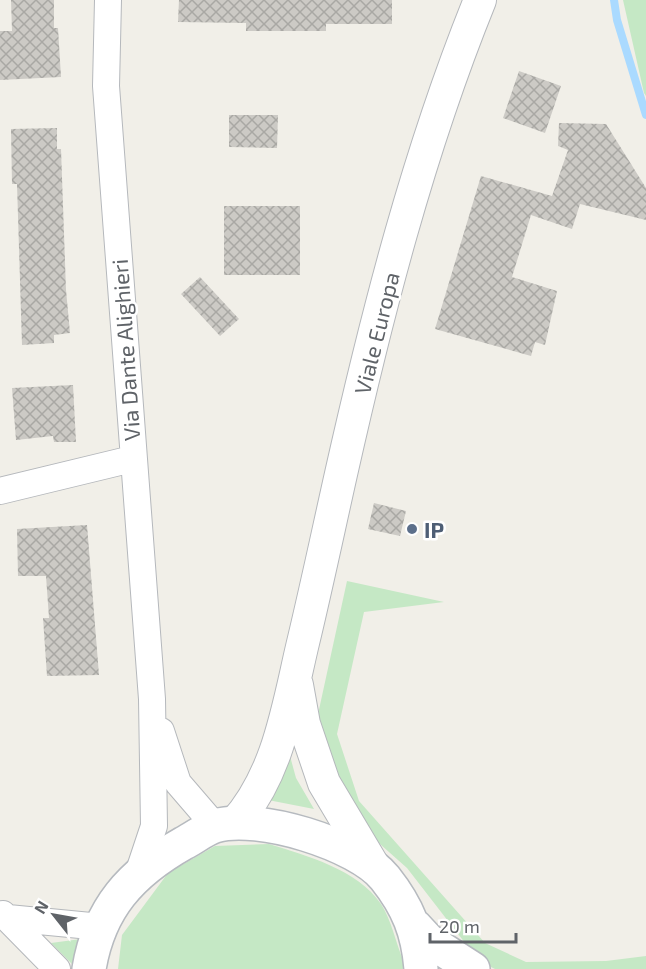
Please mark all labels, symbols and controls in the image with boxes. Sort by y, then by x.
street label: Via Dante Alighieri [106,258,144,442]
street label: Viale Europa [348,269,404,397]
place label: IP [424,516,444,542]
marker: IP [405,522,419,536]
north arrow [24,885,84,945]
text: N [30,897,52,917]
scale bar [430,906,516,944]
text: 20 m [439,915,480,937]

